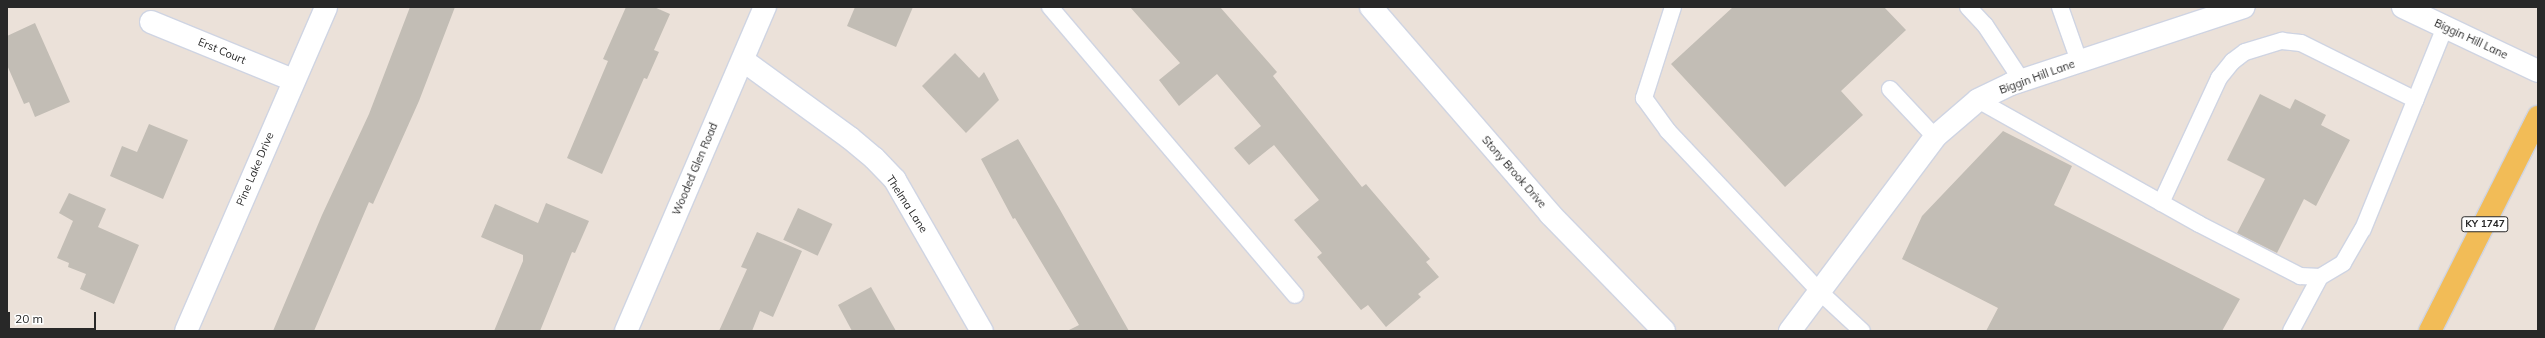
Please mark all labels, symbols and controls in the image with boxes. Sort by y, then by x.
street label: Biggin Hill Lane [2432,16,2510,62]
street label: Erst Court [196,35,248,67]
street label: Biggin Hill Lane [1997,57,2077,97]
street label: Wooded Glen Road [670,121,720,217]
street label: Pine Lake Drive [234,130,276,208]
street label: Stony Brook Drive [1479,133,1549,211]
street label: Thelma Lane [884,173,930,235]
road number: KY 1747 [2461,216,2509,232]
scale bar [10,304,98,330]
text: 20 m [15,311,43,326]

